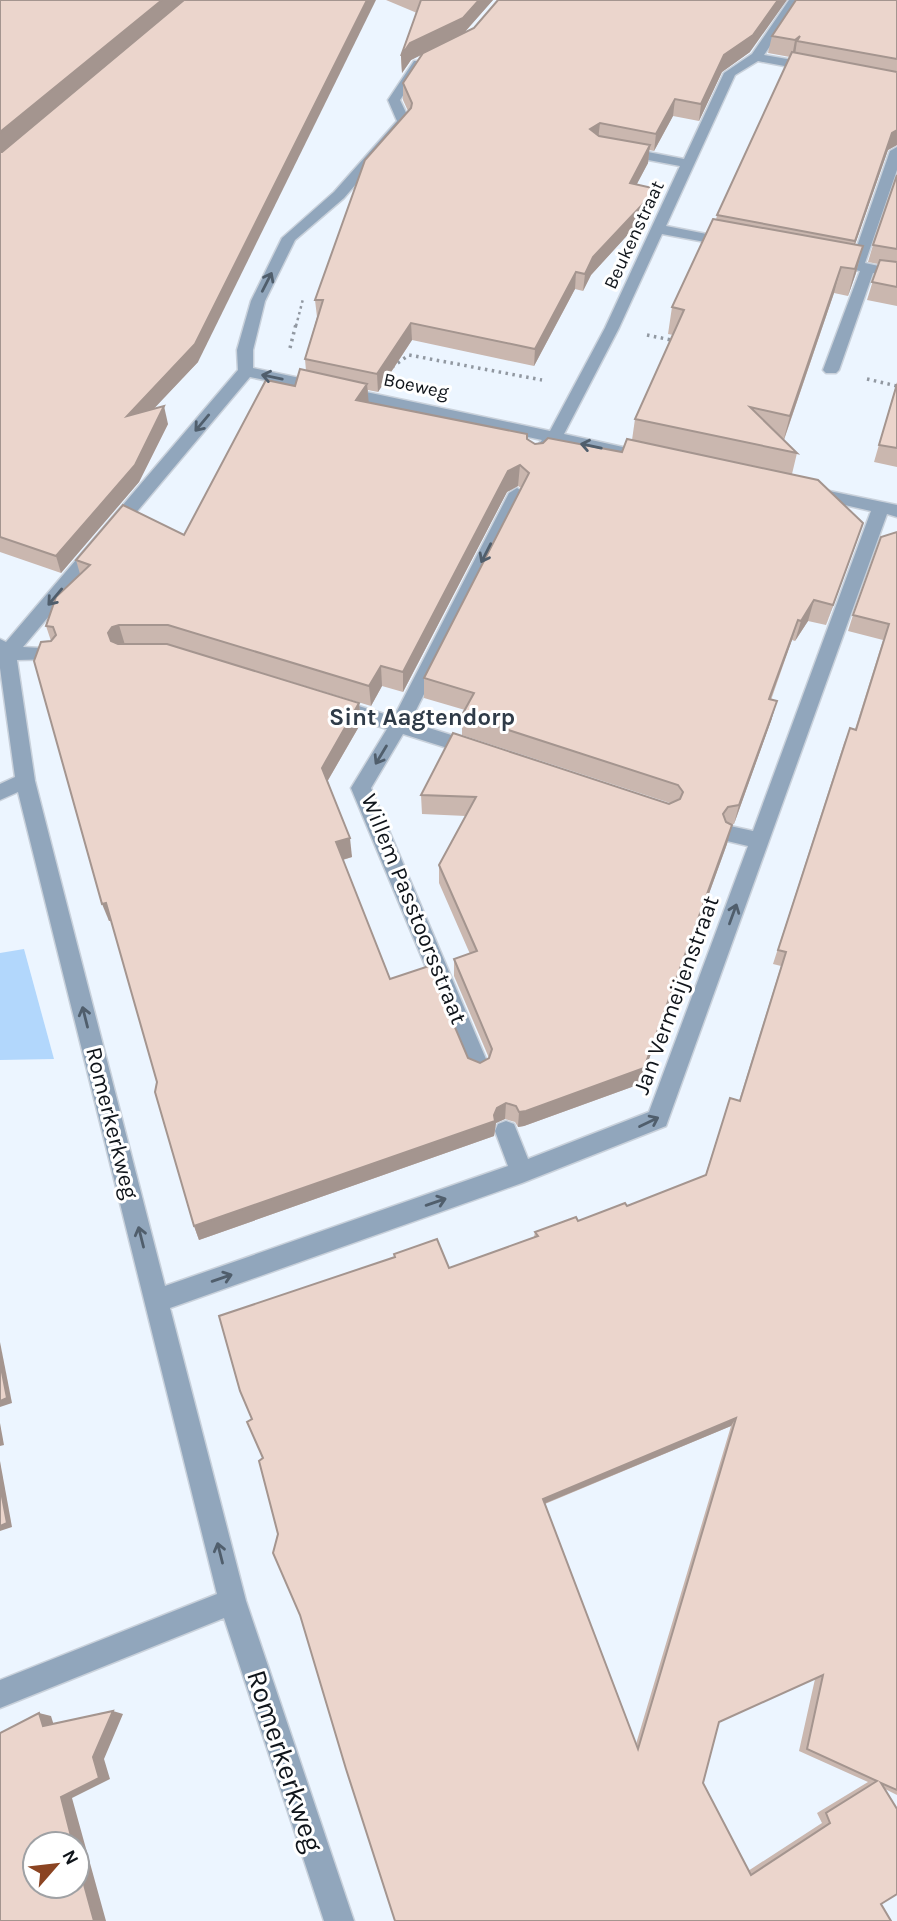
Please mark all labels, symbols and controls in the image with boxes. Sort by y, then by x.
street label: Beukenstraat [599,177,669,293]
one-way arrow [261,272,275,293]
street label: Boeweg [381,368,451,404]
one-way arrow [261,369,284,383]
one-way arrow [194,414,210,432]
one-way arrow [580,438,603,452]
one-way arrow [479,542,493,563]
one-way arrow [47,588,63,606]
district label: Sint Aagtendorp [329,703,515,731]
one-way arrow [374,745,388,765]
street label: Willem Passtoorsstraat [355,790,473,1028]
street label: Jan Vermeijenstraat [627,892,725,1098]
one-way arrow [728,904,740,926]
one-way arrow [78,1006,91,1029]
street label: Romerkerkweg [80,1044,144,1202]
one-way arrow [638,1115,659,1128]
one-way arrow [425,1195,447,1207]
one-way arrow [134,1226,147,1249]
one-way arrow [210,1271,232,1283]
one-way arrow [213,1542,226,1565]
street label: Romerkerkweg [240,1666,330,1856]
north arrow [21,1830,91,1900]
text: N [57,1846,83,1869]

